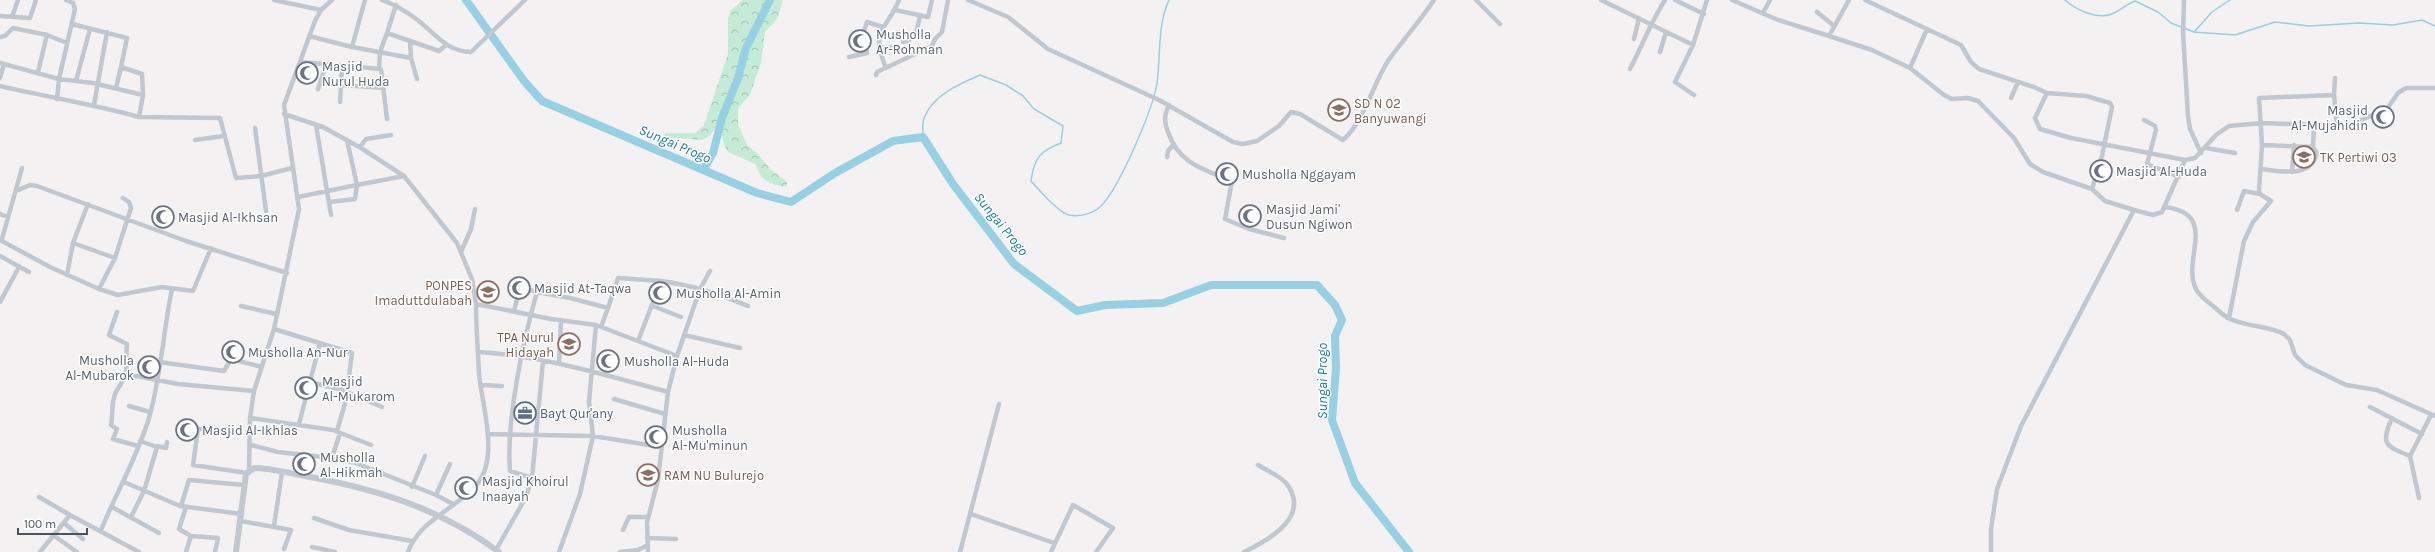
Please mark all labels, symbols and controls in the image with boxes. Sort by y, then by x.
place label: Musholla Ar-Rohman [876,27,943,57]
mosque icon: Musholla Ar-Rohman [847,28,873,54]
place label: Masjid Nurul Huda [322,59,389,89]
mosque icon: Masjid Nurul Huda [294,60,320,86]
place label: SD N 02 Banyuwangi [1354,96,1427,126]
school or university icon: SD N 02 Banyuwangi [1326,97,1352,123]
place label: Masjid Al-Mujahidin [2291,103,2368,133]
mosque icon: Masjid Al-Mujahidin [2370,104,2396,130]
water label: Sungai Progo [636,121,714,167]
school or university icon: TK Pertiwi 03 [2291,144,2317,170]
place label: TK Pertiwi 03 [2320,150,2397,165]
mosque icon: Masjid Al-Huda [2088,158,2114,184]
mosque icon: Musholla Nggayam [1214,161,1240,187]
place label: Masjid Al-Huda [2116,164,2207,179]
place label: Musholla Nggayam [1242,167,1356,182]
water label: Sungai Progo [970,189,1032,259]
place label: Masjid Jami' Dusun Ngiwon [1266,202,1353,232]
mosque icon: Masjid Jami' Dusun Ngiwon [1237,203,1263,229]
mosque icon: Masjid Al-Ikhsan [150,204,176,230]
place label: Masjid Al-Ikhsan [178,210,278,225]
mosque icon: Masjid At-Taqwa [506,275,532,301]
place label: PONPES Imaduttdulabah [375,278,472,308]
school or university icon: PONPES Imaduttdulabah [475,279,501,305]
mosque icon: Musholla Al-Amin [647,280,673,306]
place label: Masjid At-Taqwa [534,281,631,297]
place label: Musholla Al-Amin [676,286,781,301]
place label: TPA Nurul Hidayah [497,330,554,360]
school or university icon: TPA Nurul Hidayah [556,331,582,357]
mosque icon: Musholla An-Nur [220,339,246,365]
water label: Sungai Progo [1314,343,1331,419]
place label: Musholla An-Nur [248,345,348,360]
mosque icon: Musholla Al-Huda [595,348,621,374]
place label: Musholla Al-Mubarok [65,353,134,383]
mosque icon: Musholla Al-Mubarok [136,354,162,380]
place label: Musholla Al-Huda [624,354,729,369]
place label: Masjid Al-Mukarom [322,374,395,404]
mosque icon: Masjid Al-Mukarom [293,375,319,401]
office icon: Bayt Qur'any [512,400,538,426]
place label: Bayt Qur'any [540,406,613,421]
mosque icon: Masjid Al-Ikhlas [174,417,200,443]
place label: Masjid Al-Ikhlas [202,423,298,438]
place label: Musholla Al-Mu'minun [672,423,748,453]
mosque icon: Musholla Al-Mu'minun [643,424,669,450]
place label: Musholla Al-Hikmah [320,450,383,480]
mosque icon: Musholla Al-Hikmah [291,451,317,477]
school or university icon: RAM NU Bulurejo [635,462,661,488]
place label: RAM NU Bulurejo [664,468,764,483]
place label: Masjid Khoirul Inaayah [482,474,569,504]
mosque icon: Masjid Khoirul Inaayah [453,475,479,501]
scale bar [18,510,87,536]
text: 100 m [24,517,56,531]

